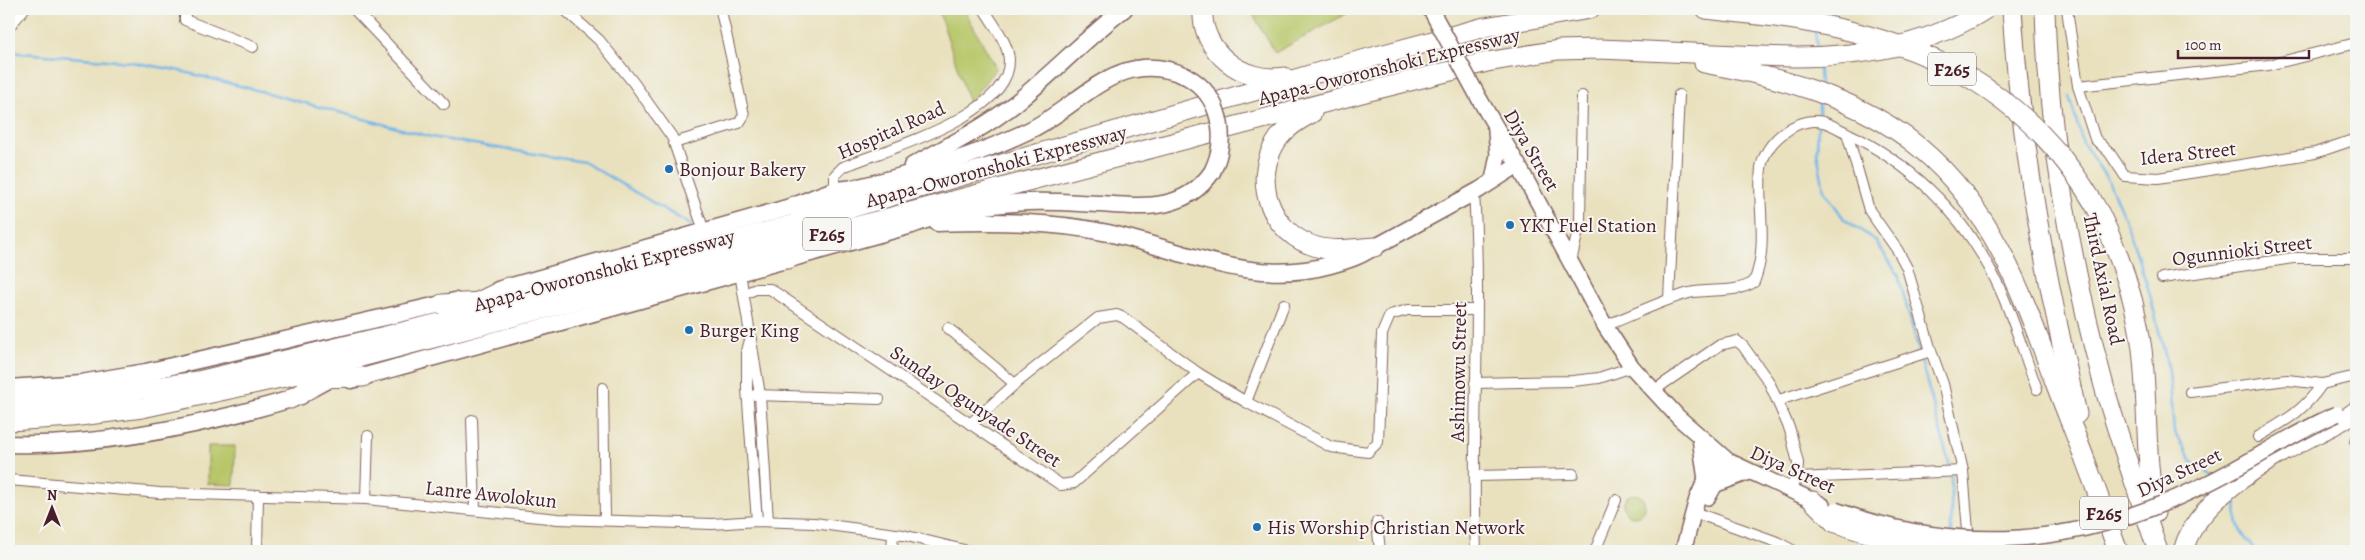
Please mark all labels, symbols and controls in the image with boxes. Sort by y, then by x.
street label: Apapa-Oworonshoki Expressway [1254,21,1524,112]
scale bar [2178,28,2309,60]
text: 100 m [2185,35,2222,55]
road number: F265 [1928,52,1976,86]
street label: Hospital Road [833,95,950,166]
street label: Diya Street [1497,104,1566,197]
street label: Apapa-Oworonshoki Expressway [862,118,1131,215]
street label: Idera Street [2139,135,2238,172]
place label: Bonjour Bakery [679,156,807,183]
marker: Bonjour Bakery [663,163,675,175]
street label: Third Axial Road [2076,211,2131,348]
place label: YKT Fuel Station [1519,212,1657,239]
road number: F265 [803,218,851,250]
marker: YKT Fuel Station [1504,219,1516,231]
street label: Apapa-Oworonshoki Expressway [470,222,739,319]
street label: Ogunnioki Street [2170,228,2314,272]
street label: Ashimowu Street [1444,301,1473,443]
place label: Burger King [699,317,799,344]
marker: Burger King [683,324,695,336]
street label: Sunday Ogunyade Street [885,339,1067,474]
street label: Diya Street [1746,439,1840,500]
street label: Diya Street [2132,441,2226,504]
street label: Lanre Awolokun [424,474,558,515]
north arrow [28,482,78,532]
text: N [47,486,57,505]
road number: F265 [2080,496,2128,530]
place label: His Worship Christian Network [1267,514,1525,541]
marker: His Worship Christian Network [1251,521,1263,533]

